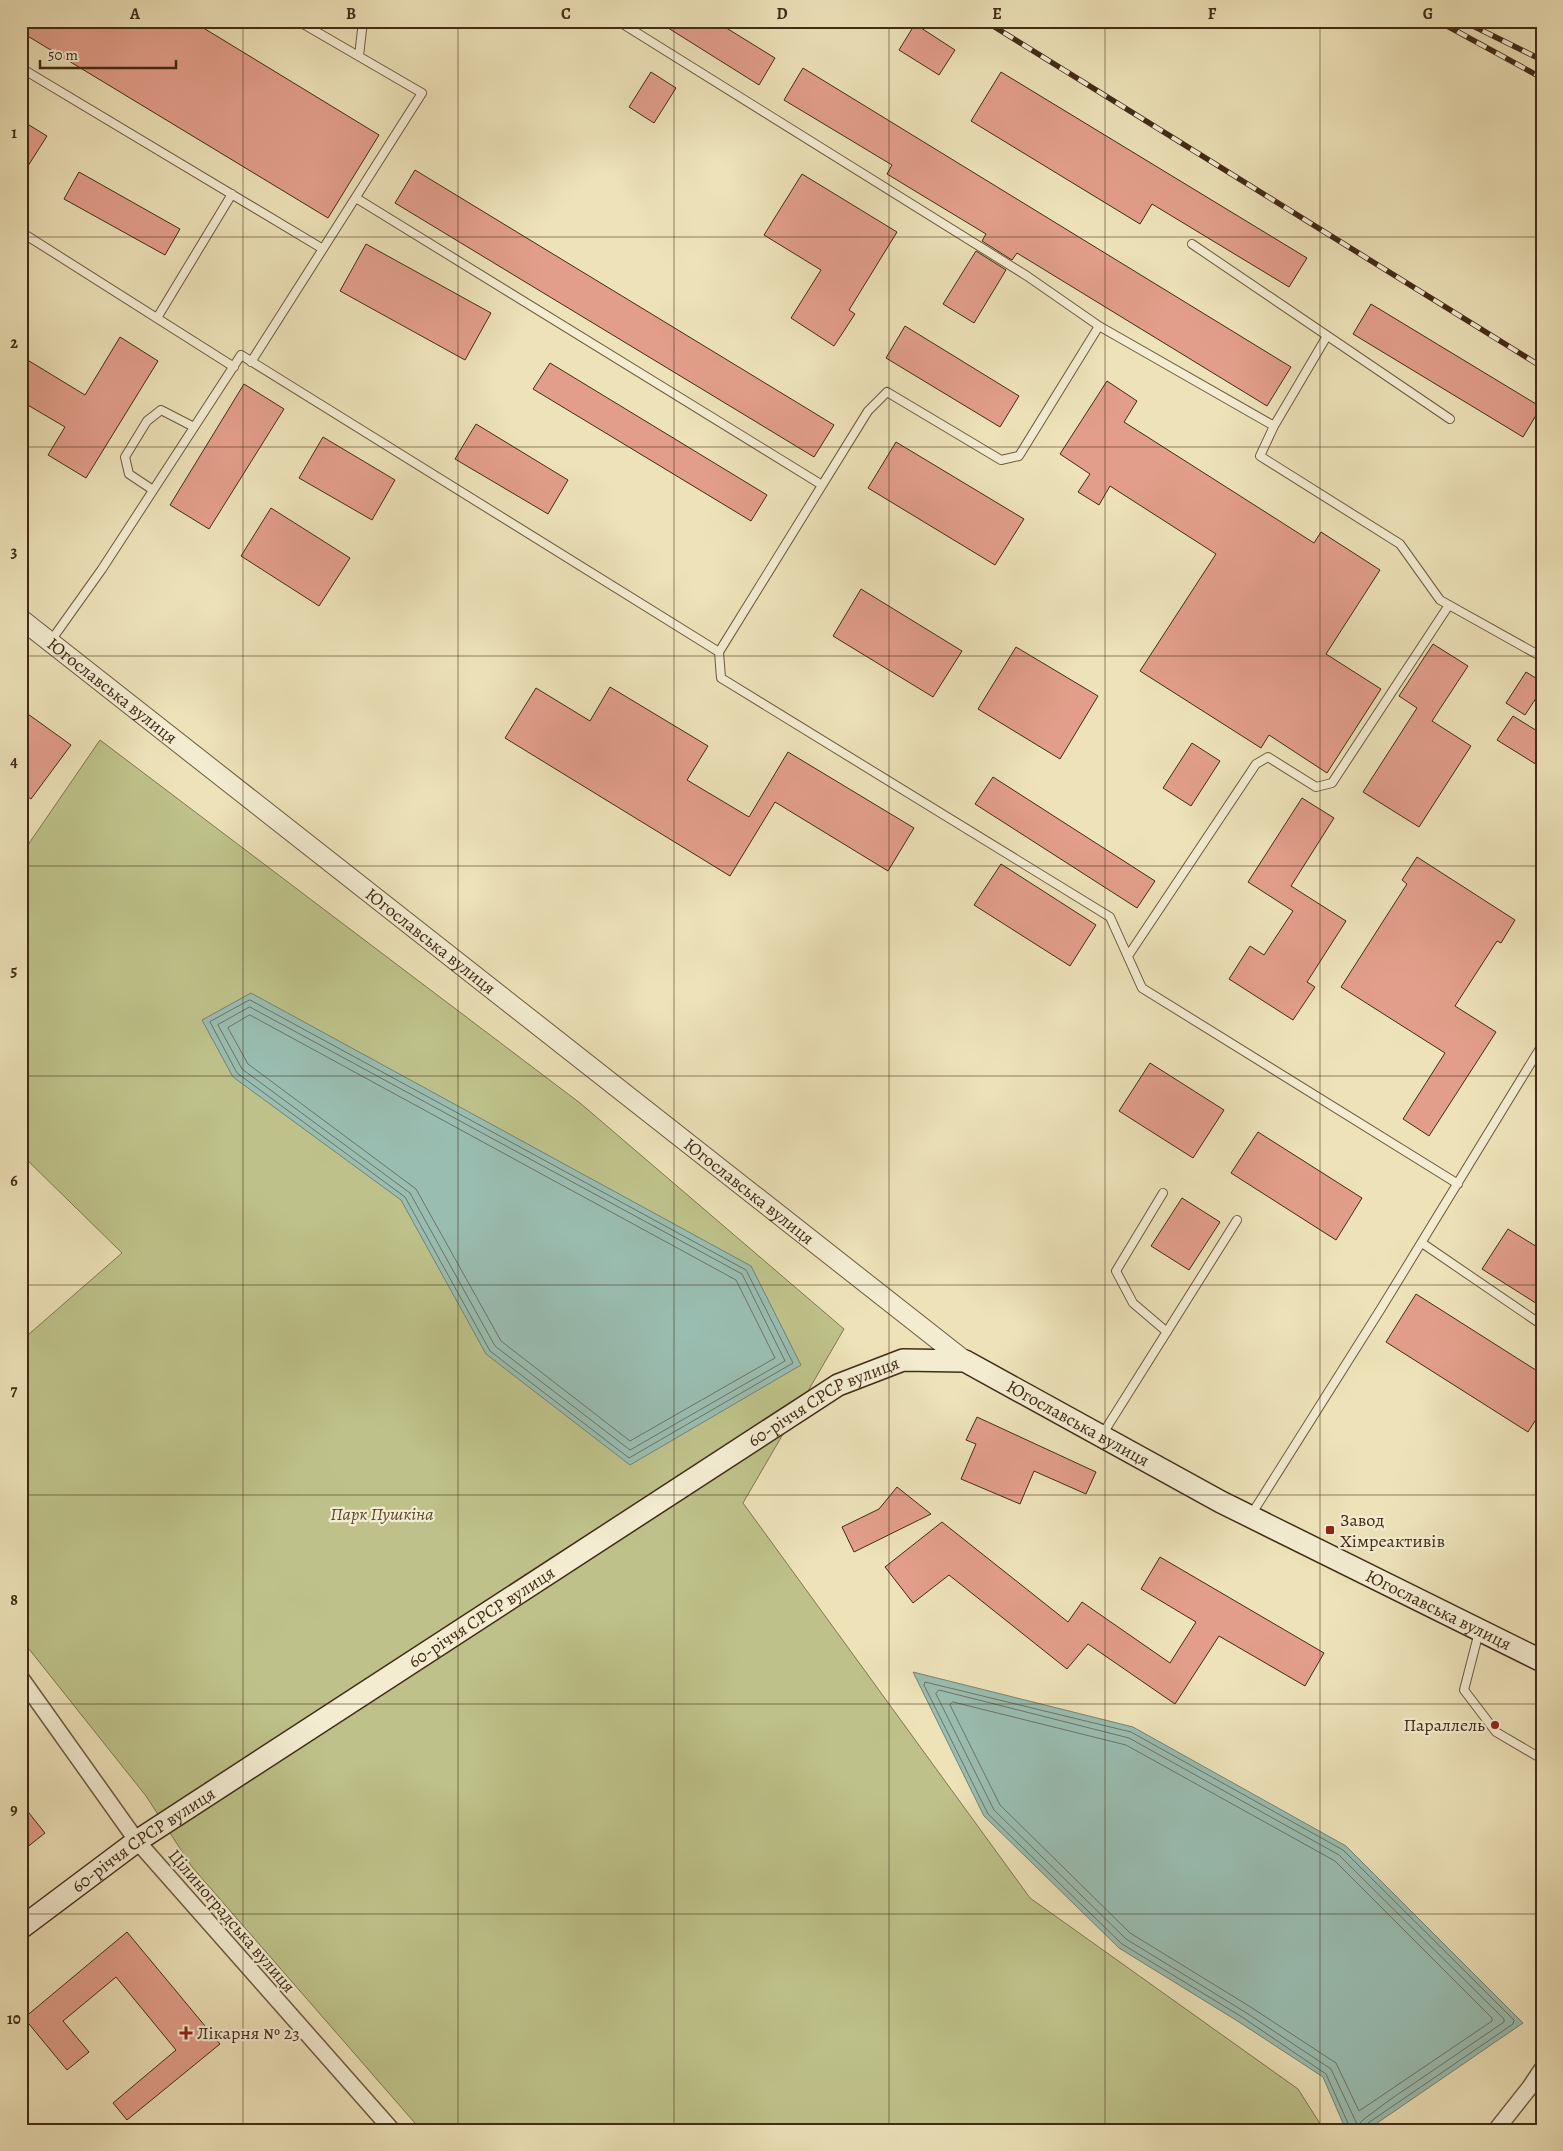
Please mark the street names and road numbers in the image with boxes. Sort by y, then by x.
street label: Югославська вулиця [42,632,182,749]
street label: Югославська вулиця [360,882,501,1000]
street label: Югославська вулиця [679,1132,819,1250]
street label: 60-річчя СРСР вулиця [743,1351,903,1452]
street label: Югославська вулиця [1002,1374,1154,1472]
street label: 60-річчя СРСР вулиця [404,1561,559,1673]
street label: Югославська вулиця [1362,1564,1515,1656]
street label: 60-річчя СРСР вулиця [67,1781,220,1898]
street label: Цілиноградська вулиця [163,1844,301,1998]

